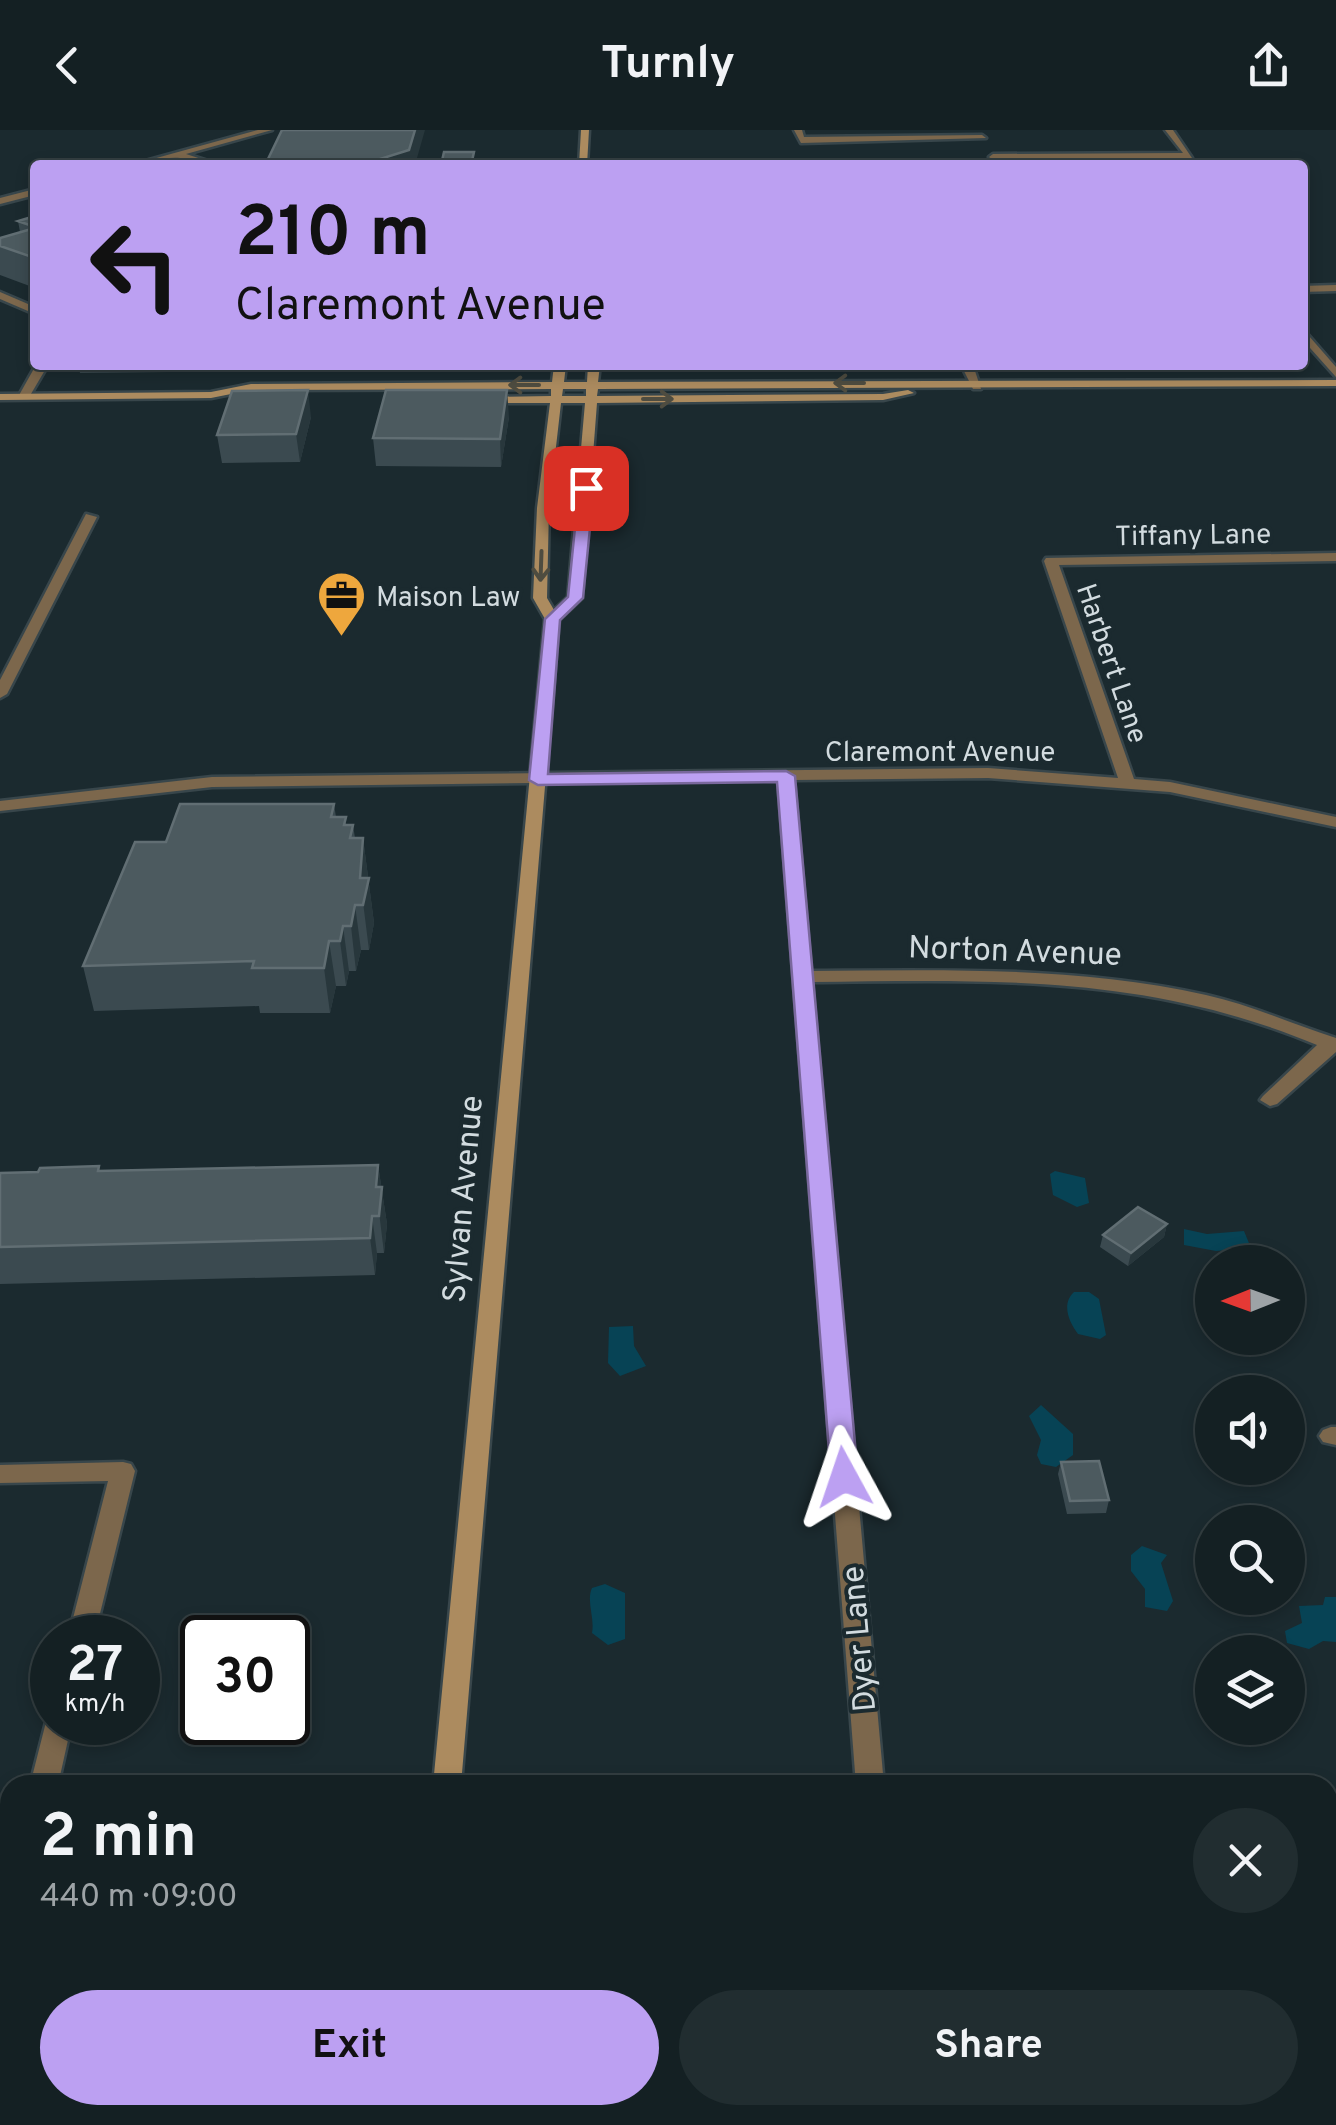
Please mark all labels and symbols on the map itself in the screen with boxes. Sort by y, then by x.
one-way arrow [833,374,866,392]
one-way arrow [508,376,540,394]
one-way arrow [642,390,674,408]
pin [544,446,629,531]
street label: Tiffany Lane [1115,518,1272,556]
one-way arrow [532,550,551,582]
office icon: Maison Law [315,570,367,638]
street label: Harbert Lane [1066,579,1154,749]
place label: Maison Law [376,581,520,617]
street label: Claremont Avenue [825,736,1055,772]
street label: Norton Avenue [907,929,1123,977]
street label: Sylvan Avenue [436,1094,494,1305]
north arrow [1195,1245,1305,1355]
position arrow [792,1425,896,1529]
street label: Dyer Lane [835,1564,887,1714]
speed limit sign: 30 [180,1615,310,1745]

